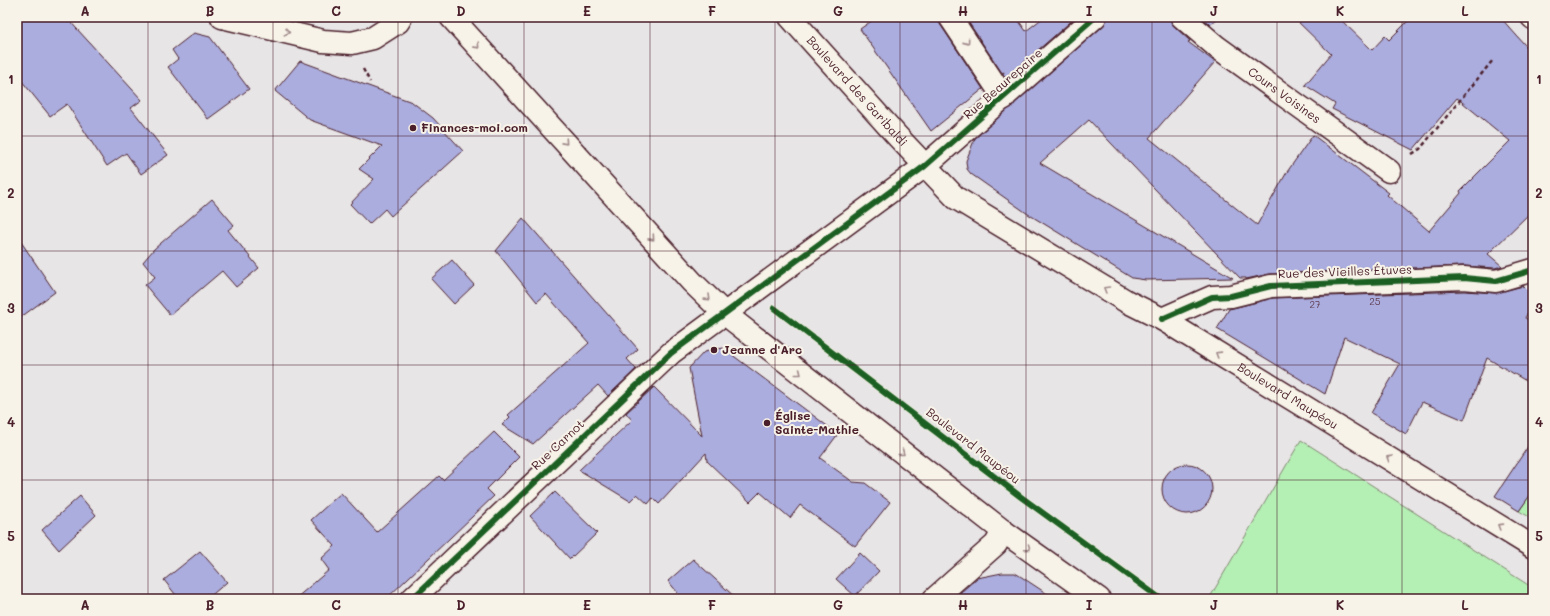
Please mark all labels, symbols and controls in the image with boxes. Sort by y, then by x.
text: A [80,2,90,19]
text: B [206,2,215,19]
text: C [331,2,341,19]
text: D [456,2,466,19]
text: E [583,2,591,19]
text: F [708,2,716,19]
text: G [833,2,843,19]
text: H [958,2,968,19]
text: I [1086,2,1093,19]
text: J [1210,2,1218,19]
text: K [1336,2,1345,19]
text: L [1461,2,1469,19]
one-way arrow [284,28,291,36]
street label: Boulevard des Garibaldi [804,32,912,149]
one-way arrow [962,38,970,45]
one-way arrow [473,41,480,49]
street label: Rue Beaurepaire [959,44,1045,122]
street label: Cours Voisines [1245,63,1325,126]
text: 1 [8,70,14,87]
text: 1 [1536,70,1542,87]
place label: Finances-moi.com [421,119,528,135]
marker: Finances-moi.com [408,123,418,133]
one-way arrow [560,137,567,145]
text: 2 [7,184,15,201]
text: 2 [1535,184,1543,201]
one-way arrow [647,234,654,241]
street label: Rue des Vieilles Étuves [1278,261,1412,281]
one-way arrow [1103,287,1110,294]
one-way arrow [703,293,711,301]
house number: 25 [1369,294,1381,308]
house number: 27 [1309,297,1321,311]
text: 3 [7,299,15,316]
text: 3 [1535,299,1543,316]
place label: Jeanne d'Arc [722,341,802,357]
marker: Jeanne d'Arc [709,345,719,355]
one-way arrow [1215,351,1222,359]
street label: Boulevard Maupéou [1235,358,1341,432]
one-way arrow [795,368,802,375]
street label: Boulevard Maupéou [923,404,1024,487]
place label: Église Sainte-Mathie [775,407,859,437]
text: 4 [7,413,15,430]
text: 4 [1535,413,1543,430]
street label: Rue Carnot [527,416,587,473]
marker: Église Sainte-Mathie [762,418,772,428]
one-way arrow [898,448,905,455]
one-way arrow [1386,456,1393,463]
one-way arrow [1497,524,1504,531]
text: 5 [7,527,15,544]
text: 5 [1535,527,1543,544]
one-way arrow [1023,543,1030,550]
text: A [80,596,90,613]
text: B [206,596,215,613]
text: C [331,596,341,613]
text: D [456,596,466,613]
text: E [583,596,591,613]
text: F [708,596,716,613]
text: G [833,596,843,613]
text: H [958,596,968,613]
text: I [1086,596,1093,613]
text: J [1210,596,1218,613]
text: K [1336,596,1345,613]
text: L [1461,596,1469,613]

